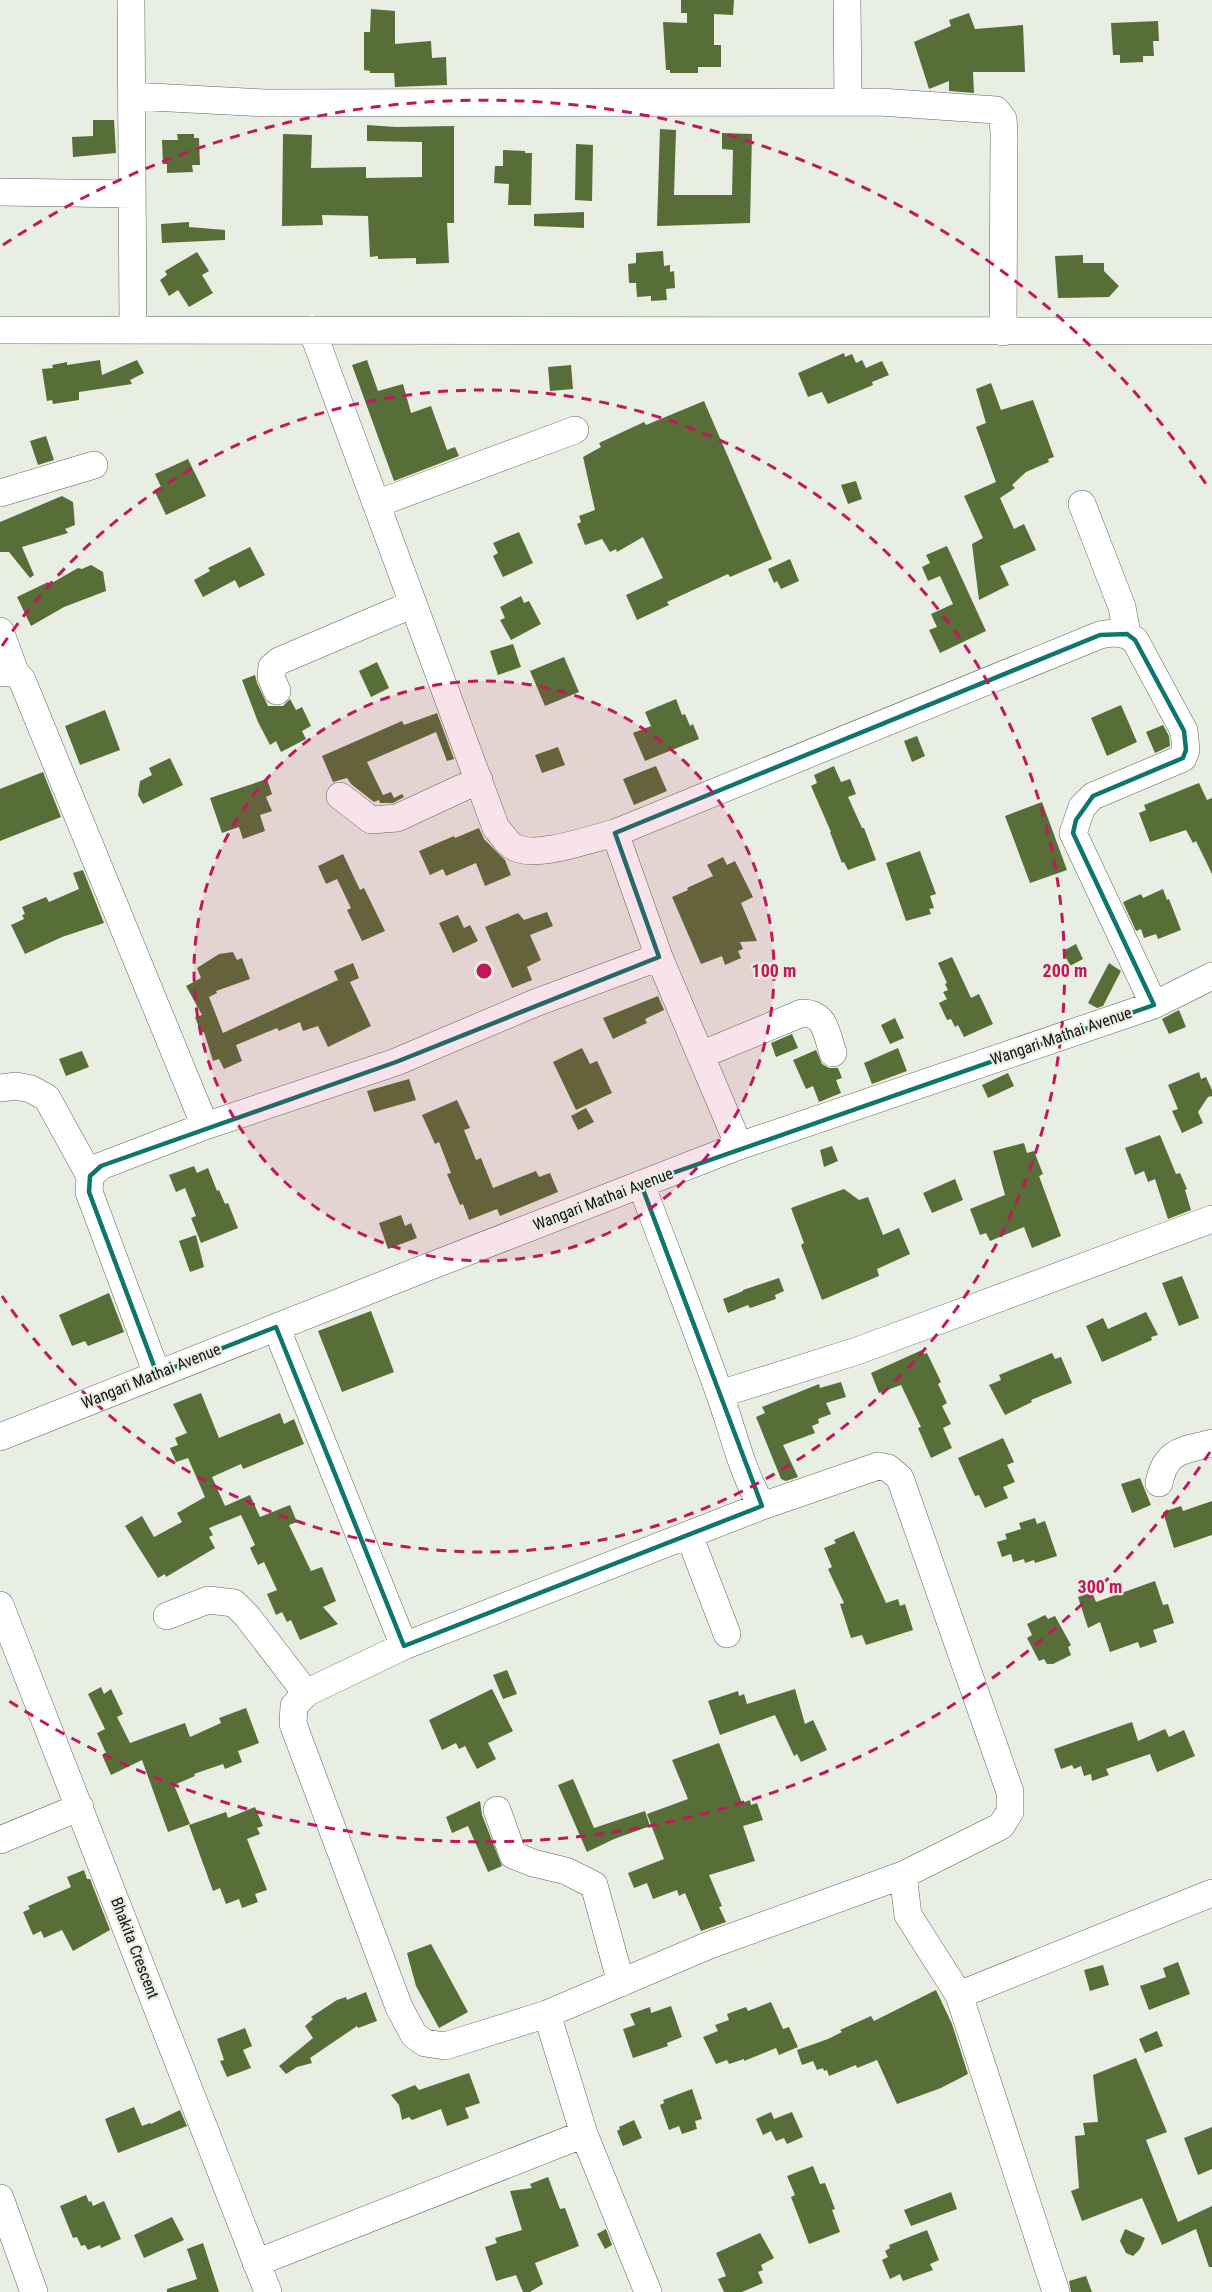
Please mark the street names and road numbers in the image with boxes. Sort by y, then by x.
street label: Wangari Mathai Avenue [988,1003,1134,1069]
street label: Wangari Mathai Avenue [530,1164,676,1234]
street label: Wangari Mathai Avenue [79,1339,223,1413]
street label: Bhakita Crescent [107,1895,163,2002]

